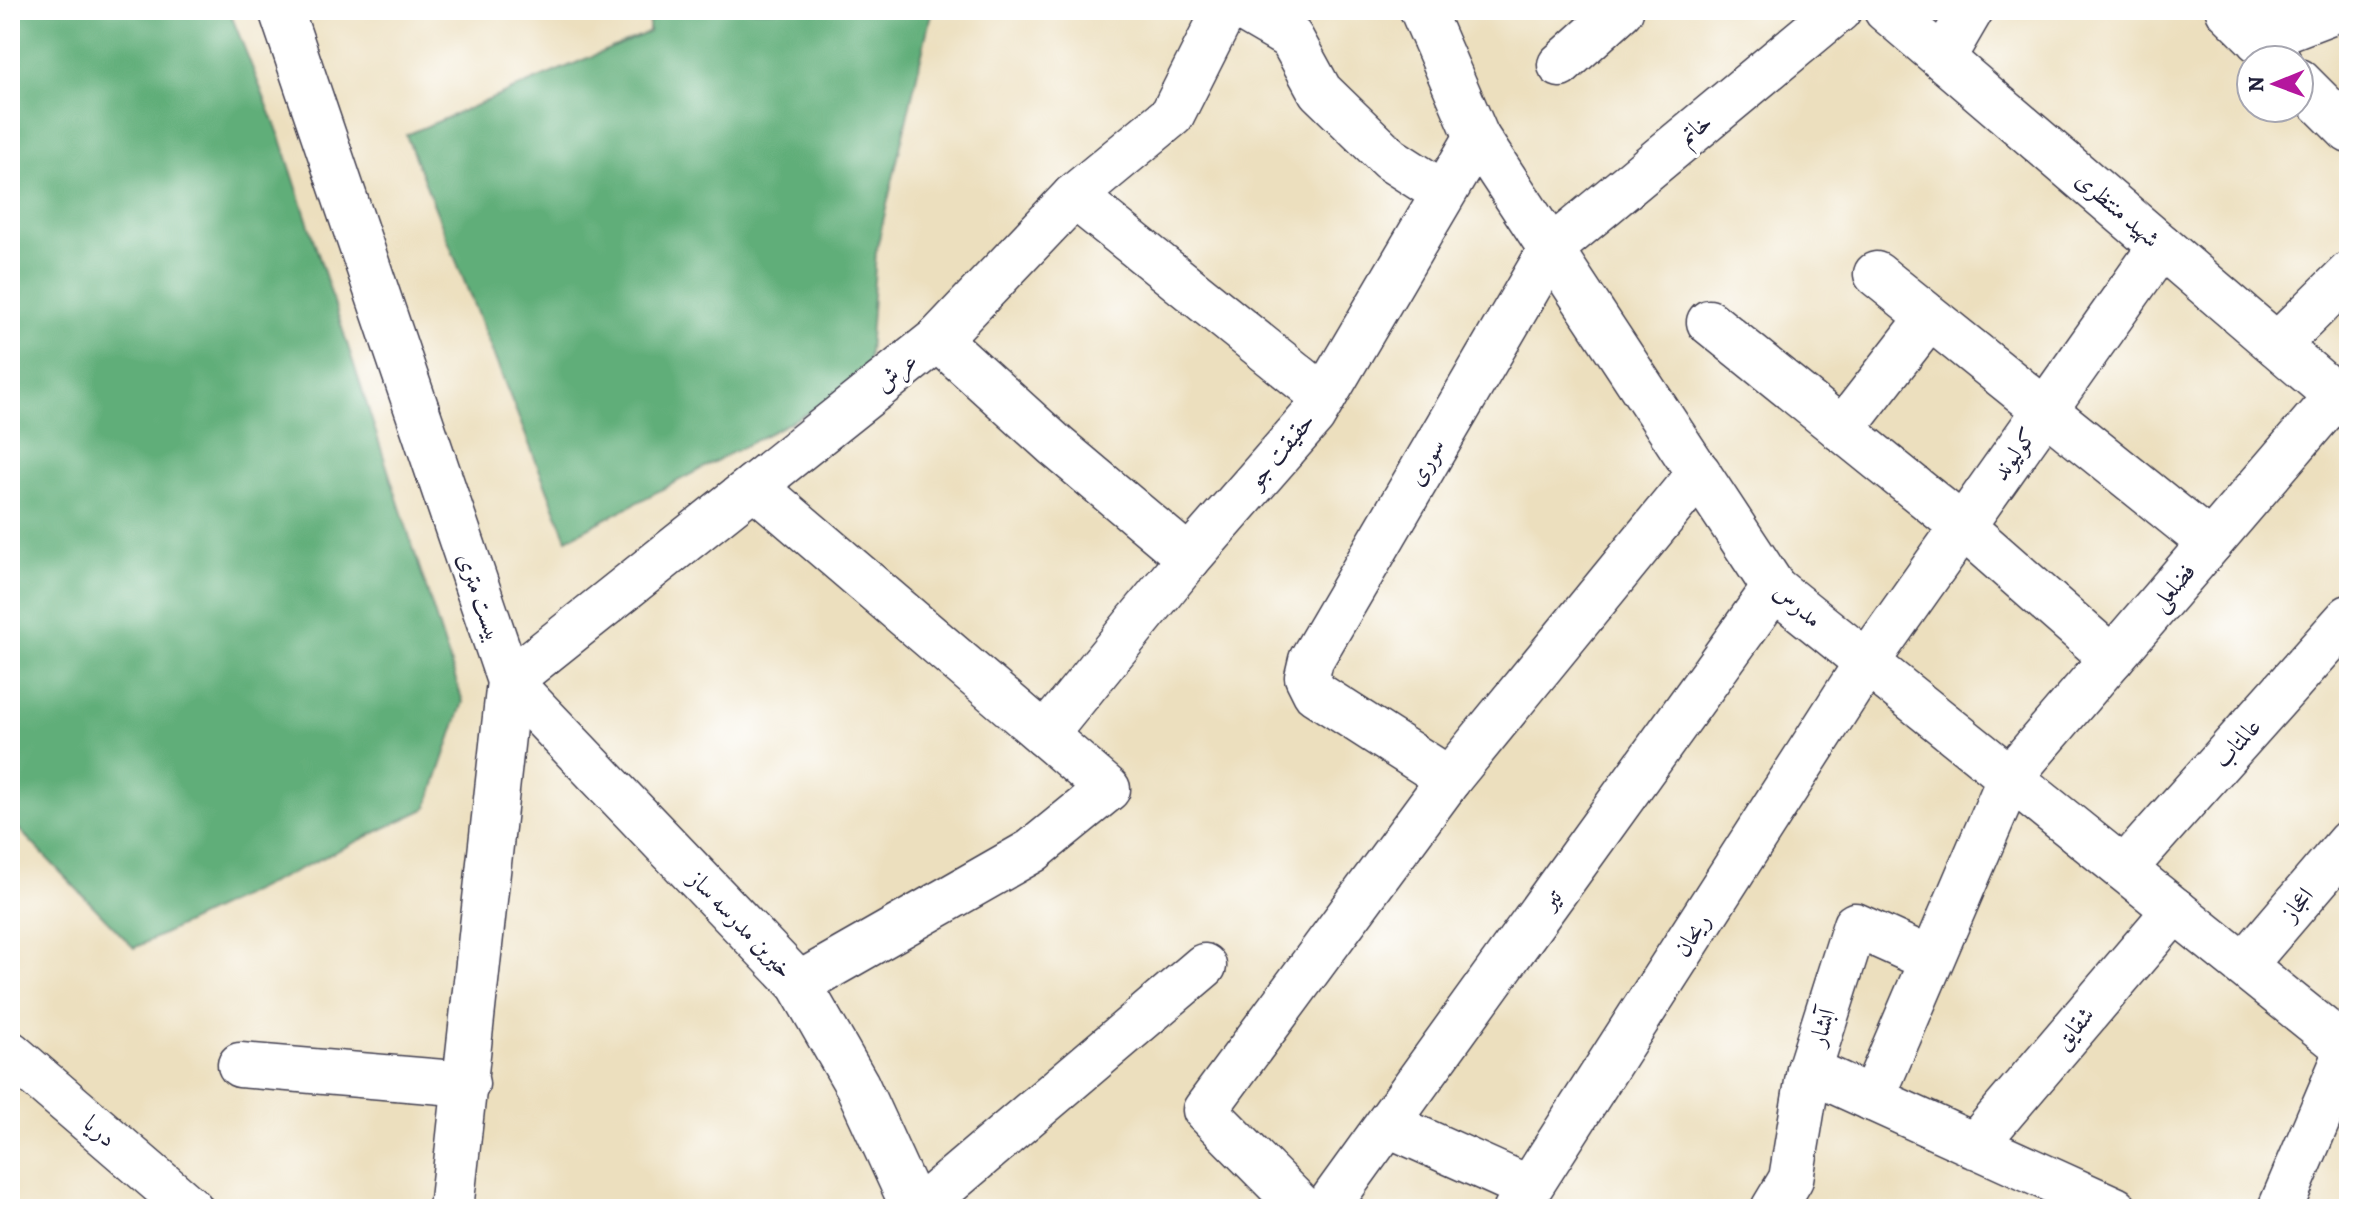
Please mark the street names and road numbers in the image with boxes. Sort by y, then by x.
street label: خاتم [1672,106,1722,156]
street label: شهید منتظری [2069,163,2167,255]
street label: عرش [868,345,925,400]
street label: حقیقت جو [1239,405,1322,496]
street label: کولیوند [1984,421,2044,487]
street label: سوری [1400,432,1452,492]
street label: بیست متری [450,548,510,646]
street label: فضلعلی [2143,556,2203,619]
street label: مدرس [1767,575,1829,635]
street label: عالمتاب [2206,711,2268,775]
street label: خیرین مدرسه ساز [680,862,800,985]
street label: اعجاز [2272,880,2320,929]
street label: تیر [1531,882,1569,918]
street label: ریحان [1666,907,1718,963]
street label: شقایق [2047,1000,2101,1056]
street label: آبشار [1800,1002,1844,1052]
street label: دریا [77,1108,123,1154]

